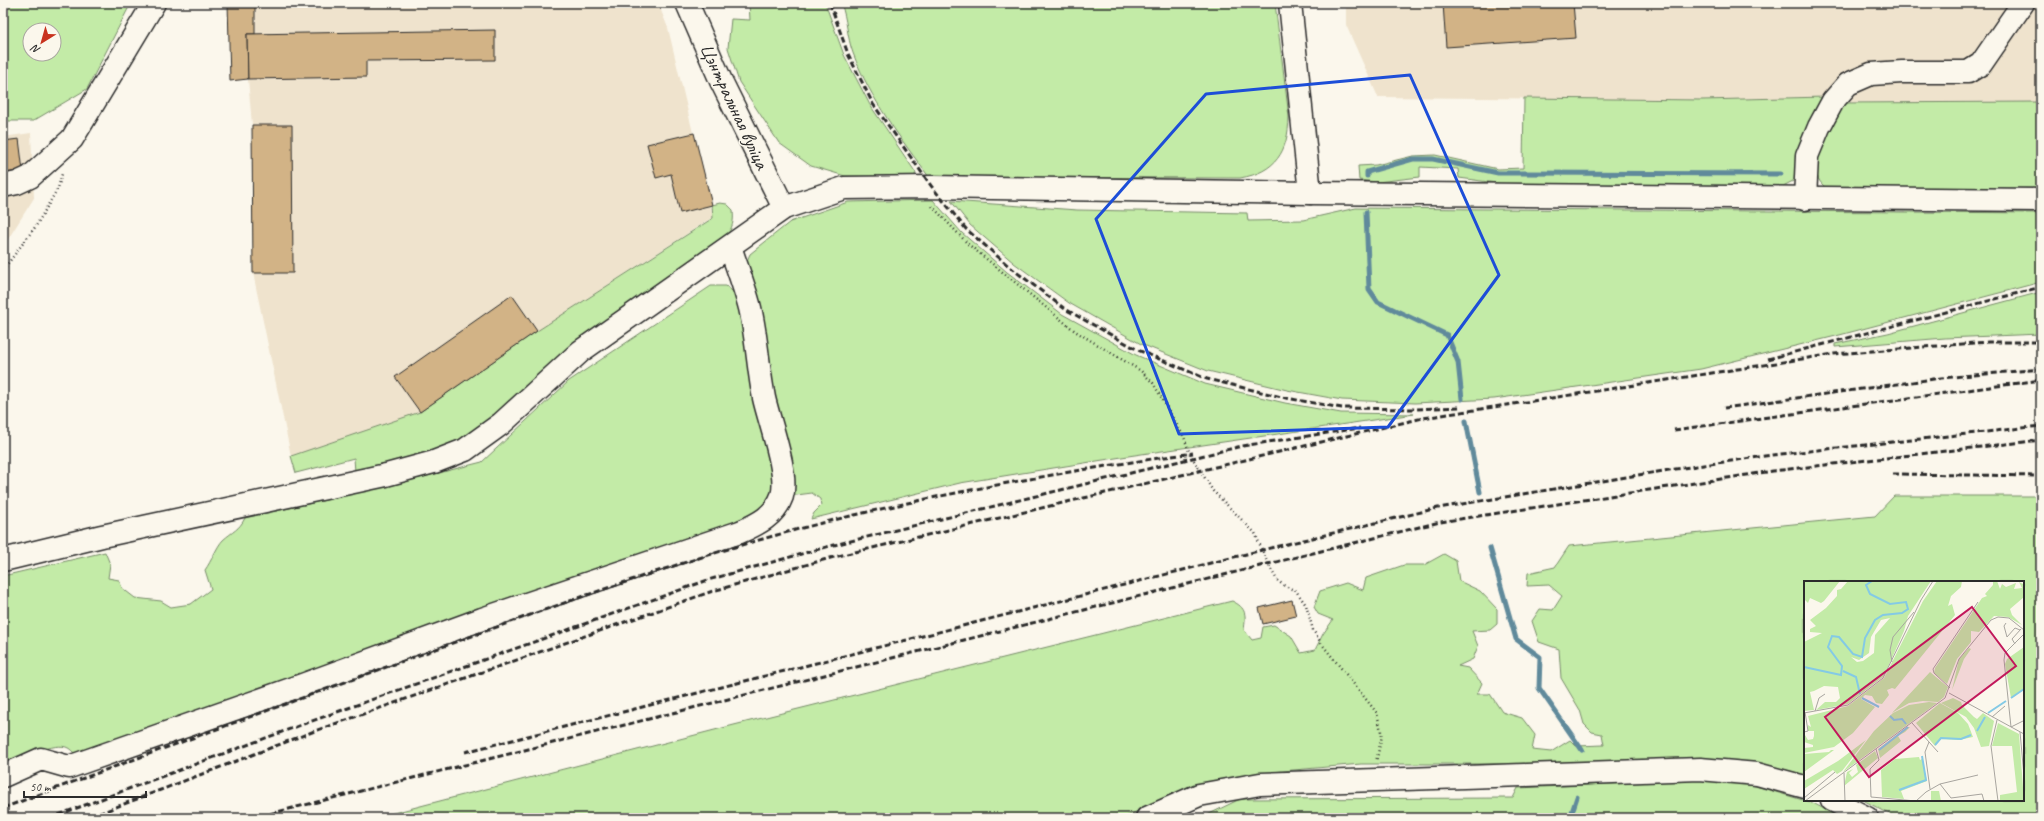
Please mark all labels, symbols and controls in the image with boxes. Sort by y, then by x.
north arrow [22,22,62,62]
street label: Цэнтральная вуліца [694,39,775,174]
text: N [27,41,43,58]
inset map [1804,581,2024,801]
scale bar [24,773,146,799]
text: 50 m [30,779,52,795]

